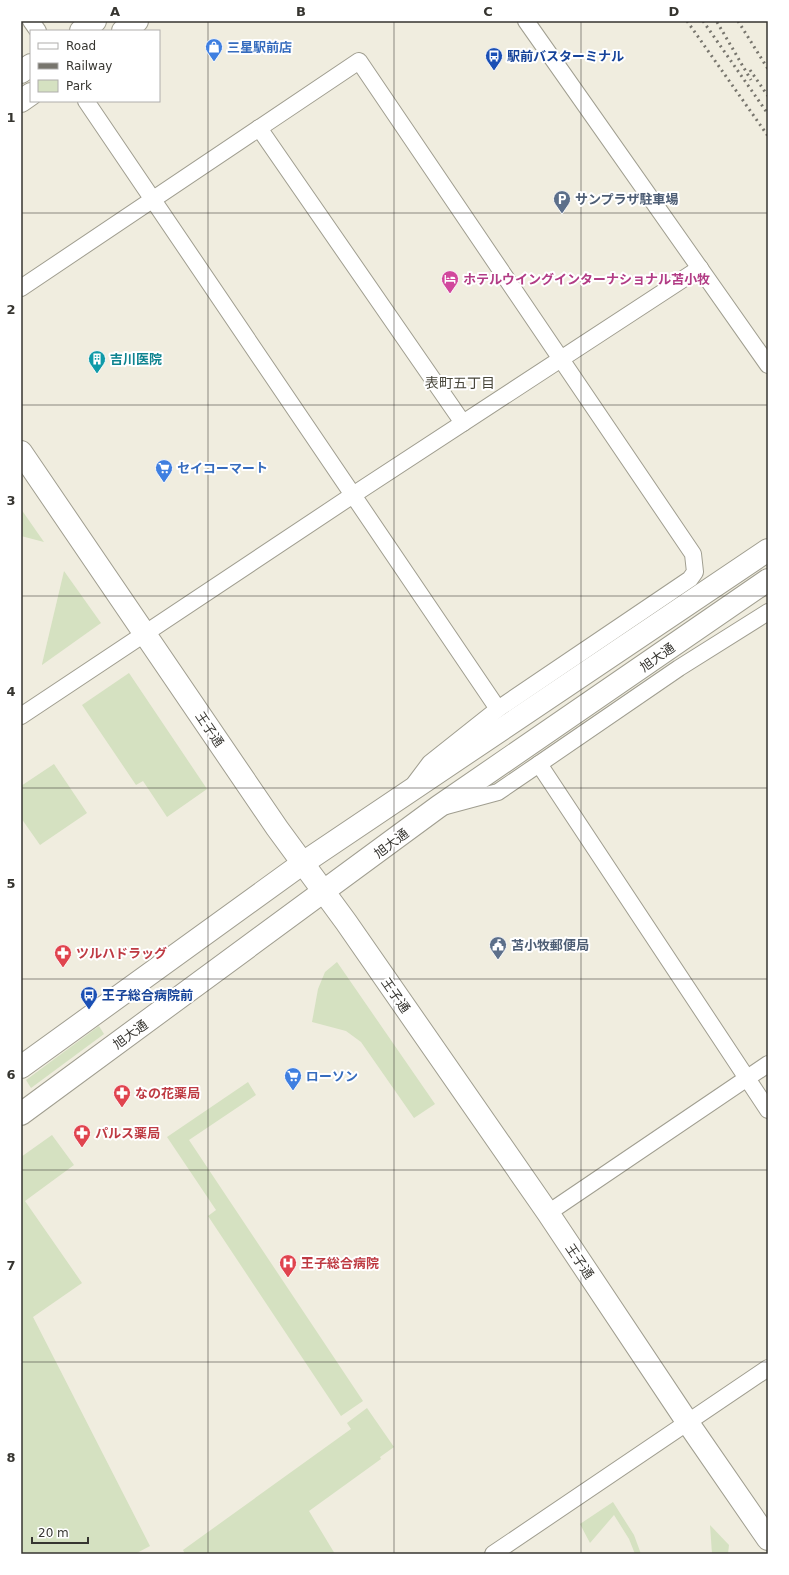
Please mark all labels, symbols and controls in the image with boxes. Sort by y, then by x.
text: A [110,4,120,19]
text: B [296,4,306,19]
text: C [483,4,493,19]
text: D [669,4,680,19]
legend [30,30,160,102]
shop icon: 三星駅前店 [204,37,224,62]
text: Road [66,39,96,53]
place label: 三星駅前店 [227,40,292,55]
bus stop icon: 駅前バスターミナル [484,46,504,71]
place label: 駅前バスターミナル [507,49,624,64]
text: Railway [66,59,112,73]
text: Park [66,79,92,93]
text: 1 [6,110,16,125]
parking icon: サンプラザ駐車場 [552,189,572,214]
place label: サンプラザ駐車場 [575,192,679,207]
hotel icon: ホテルウイングインターナショナル苫小牧 [440,269,460,294]
place label: ホテルウイングインターナショナル苫小牧 [463,272,710,287]
text: 2 [6,302,16,317]
building icon: 吉川医院 [87,349,107,374]
place label: 吉川医院 [110,352,162,367]
district label: 表町五丁目 [425,375,495,391]
supermarket icon: セイコーマート [154,458,174,483]
place label: セイコーマート [177,461,268,476]
text: 3 [6,493,16,508]
street label: 旭大通 [637,640,678,675]
text: 4 [6,684,16,699]
street label: 王子通 [192,709,227,750]
street label: 旭大通 [371,826,411,861]
text: 5 [6,876,16,891]
public building icon: 苫小牧郵便局 [488,935,508,960]
place label: 苫小牧郵便局 [511,938,589,953]
pharmacy icon: ツルハドラッグ [53,943,73,968]
place label: ツルハドラッグ [76,946,167,961]
street label: 王子通 [378,975,413,1016]
bus stop icon: 王子総合病院前 [79,985,99,1010]
place label: 王子総合病院前 [102,988,193,1003]
street label: 旭大通 [110,1017,150,1052]
supermarket icon: ローソン [283,1066,303,1091]
text: 6 [6,1067,16,1082]
place label: ローソン [306,1069,358,1084]
pharmacy icon: なの花薬局 [112,1083,132,1108]
place label: なの花薬局 [135,1086,200,1101]
pharmacy icon: パルス薬局 [72,1123,92,1148]
place label: パルス薬局 [95,1126,160,1141]
street label: 王子通 [562,1241,597,1282]
hospital icon: 王子総合病院 [278,1253,298,1278]
place label: 王子総合病院 [301,1256,379,1271]
text: 7 [6,1258,16,1273]
text: 8 [6,1450,16,1465]
scale bar [32,1519,88,1545]
text: 20 m [38,1526,69,1540]

